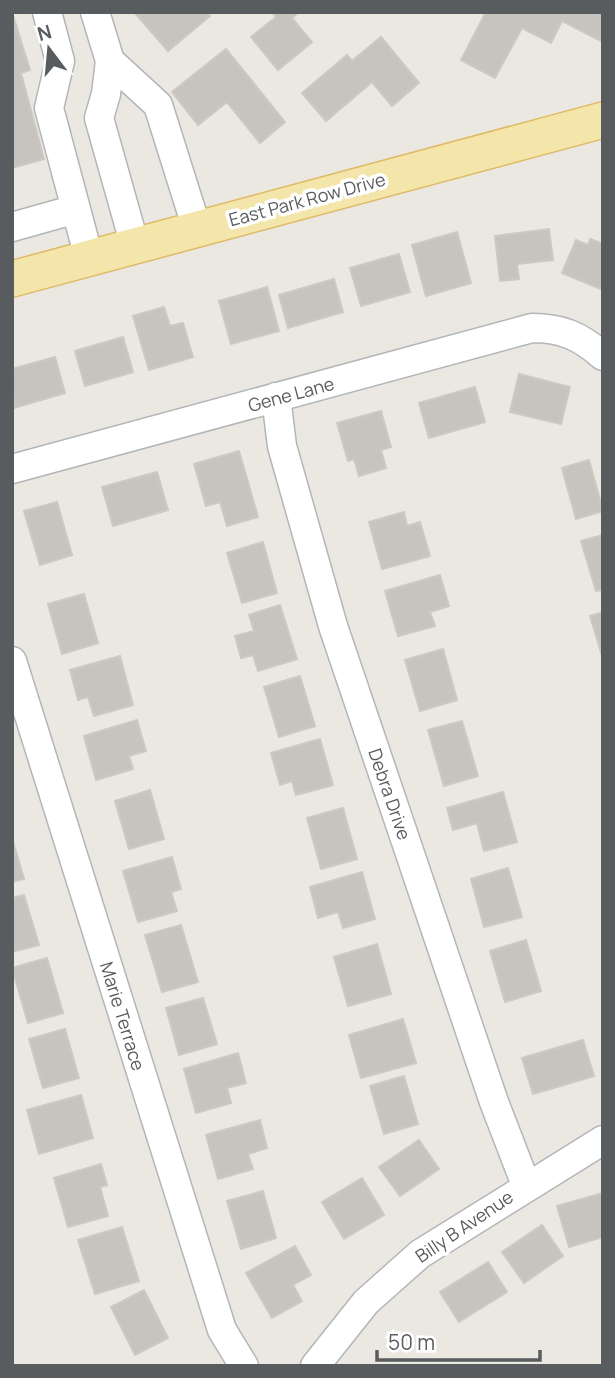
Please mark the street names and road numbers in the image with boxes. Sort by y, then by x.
street label: East Park Row Drive [226,167,388,231]
street label: Gene Lane [245,371,337,417]
street label: Debra Drive [363,745,417,843]
street label: Marie Terrace [95,959,151,1073]
street label: Billy B Avenue [410,1184,518,1268]

